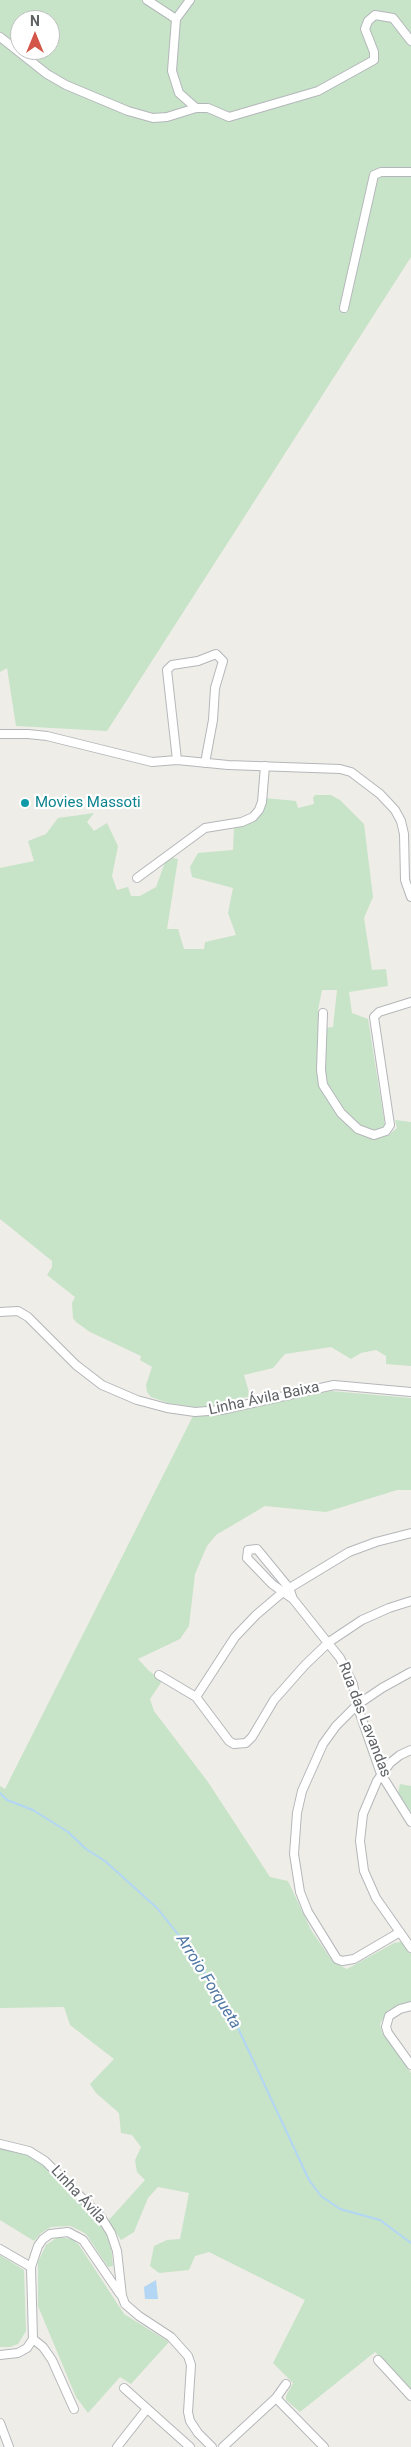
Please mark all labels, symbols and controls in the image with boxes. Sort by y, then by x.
north arrow [10,10,60,60]
text: N [30,13,40,29]
place label: Movies Massoti [35,794,141,812]
marker: Movies Massoti [19,797,31,809]
street label: Linha Ávila Baixa [207,1378,321,1420]
street label: Rua das Lavandas [334,1660,394,1780]
water label: Arroio Forqueta [171,1931,245,2033]
street label: Linha Ávila [47,2162,109,2228]

